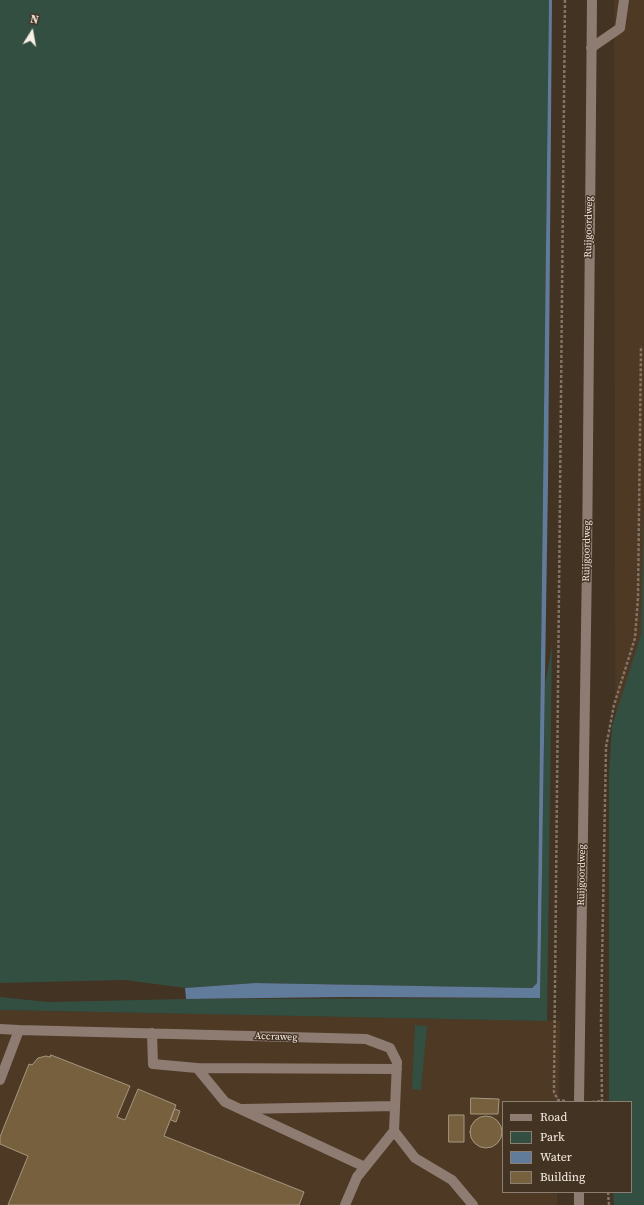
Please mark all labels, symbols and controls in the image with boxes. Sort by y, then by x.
north arrow [12,12,52,52]
text: N [29,12,40,28]
street label: Ruijgoordweg [582,196,596,258]
street label: Ruijgoordweg [580,520,594,582]
street label: Ruijgoordweg [575,844,589,906]
street label: Accraweg [254,1030,298,1044]
legend [502,1101,632,1193]
text: Road [540,1109,567,1125]
text: Park [540,1129,565,1145]
text: Water [540,1149,572,1165]
text: Building [540,1169,585,1185]

